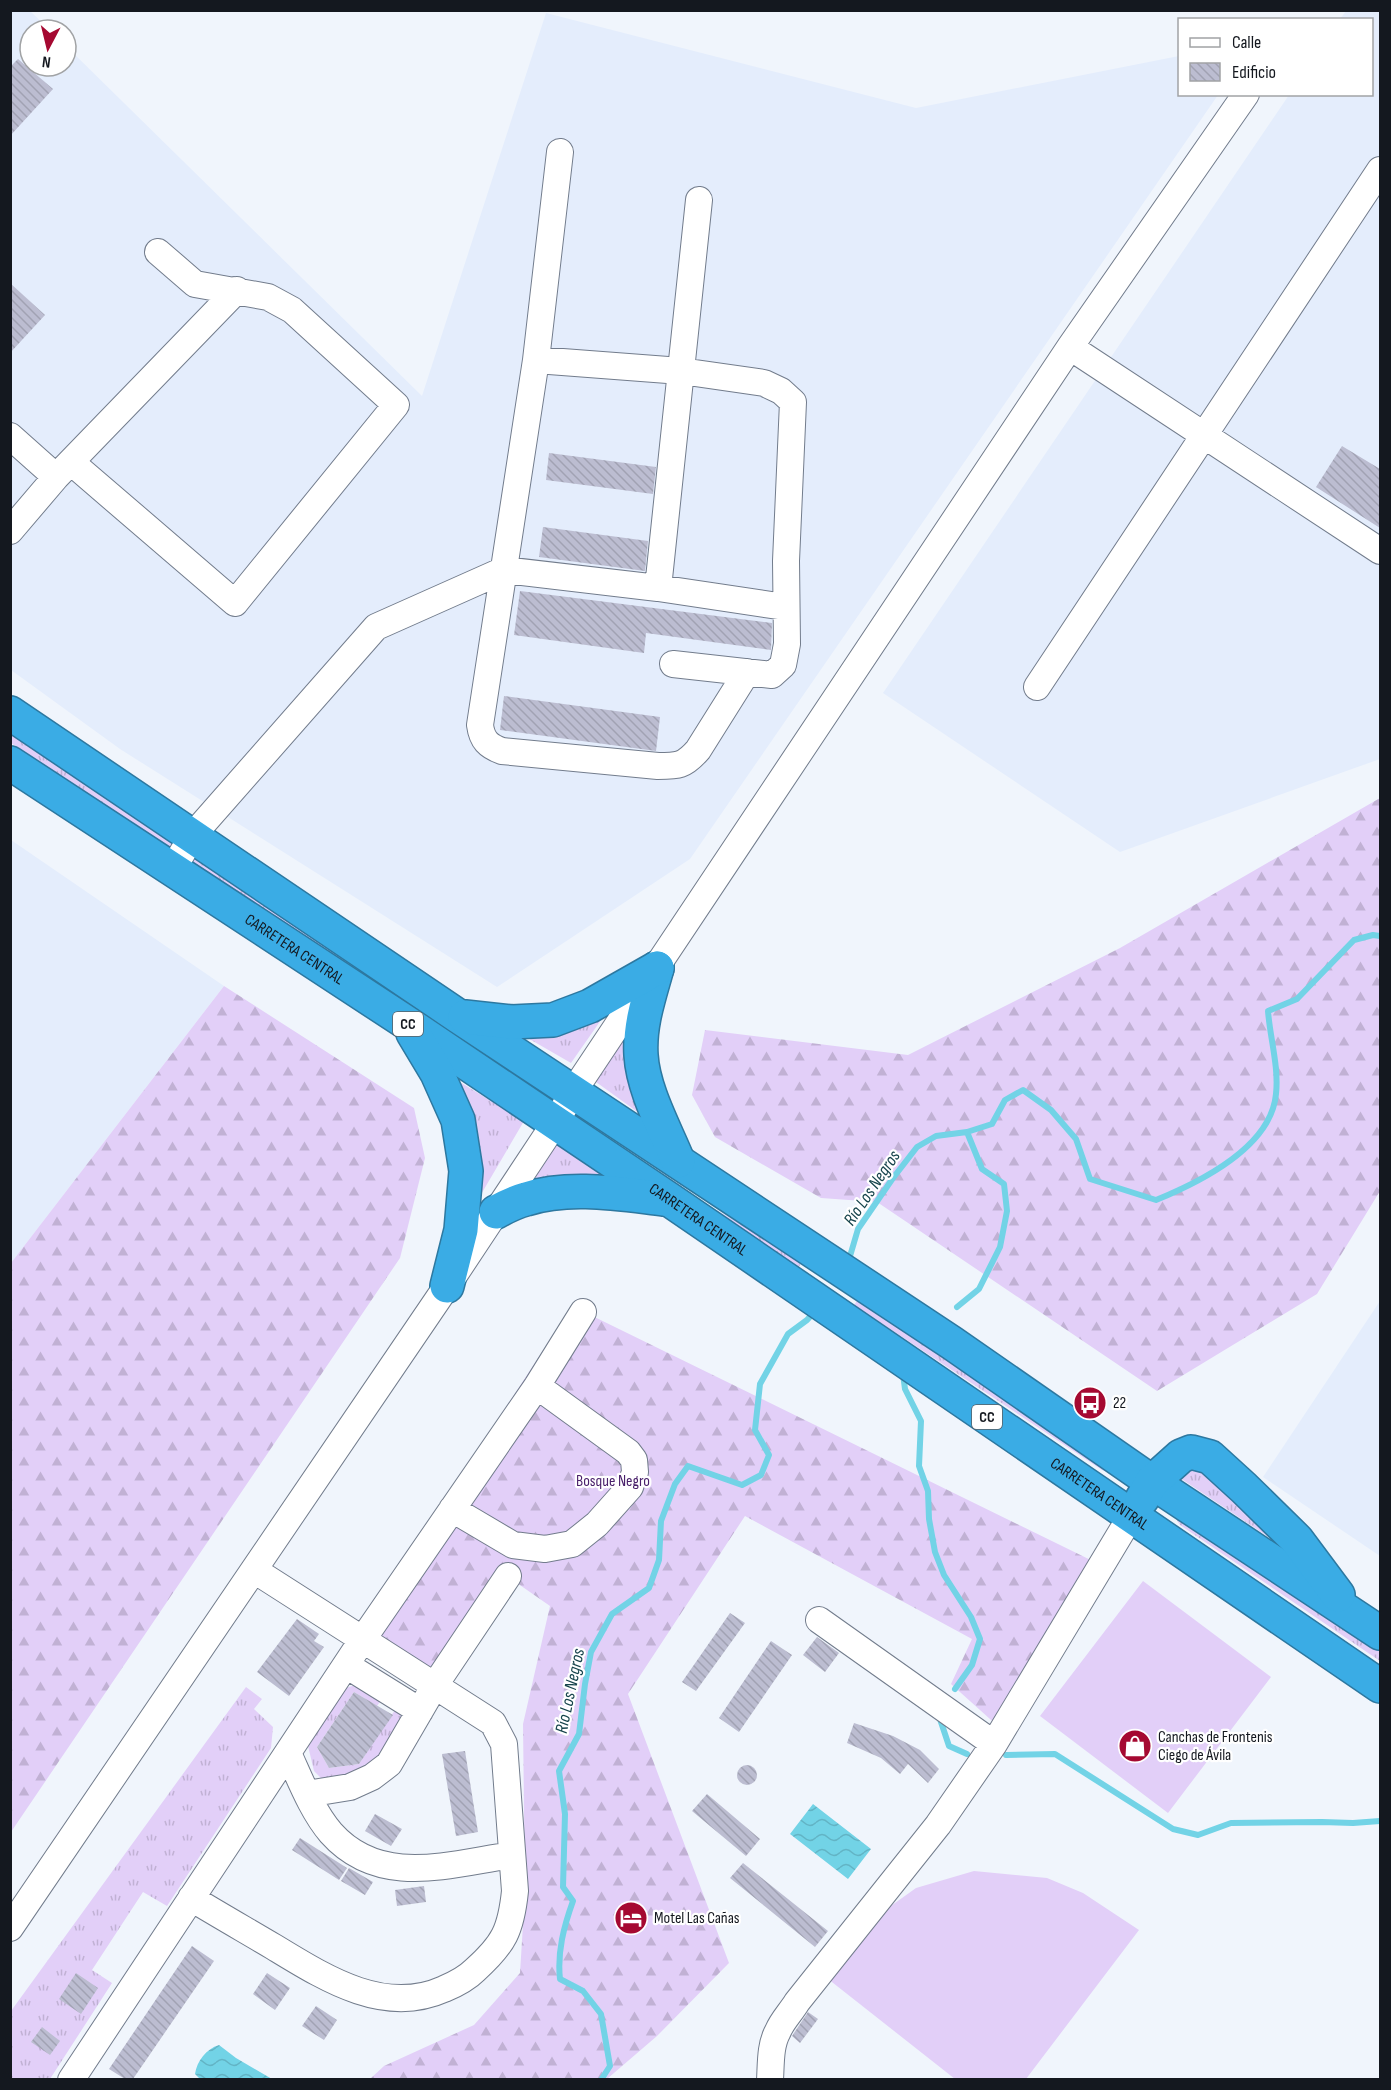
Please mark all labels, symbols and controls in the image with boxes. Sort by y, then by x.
north arrow [18,18,78,78]
legend [1178,18,1373,96]
text: Calle [1232,32,1261,53]
text: N [41,51,52,71]
text: Edificio [1232,62,1276,83]
street label: CARRETERA CENTRAL [241,910,348,989]
road number: CC [393,1012,423,1036]
water label: Río Los Negros [839,1146,905,1230]
street label: CARRETERA CENTRAL [646,1179,751,1260]
bus stop icon: 22 [1072,1385,1108,1421]
place label: 22 [1113,1394,1126,1413]
road number: CC [972,1405,1002,1429]
street label: CARRETERA CENTRAL [1047,1454,1152,1534]
park label: Bosque Negro [576,1472,650,1491]
water label: Río Los Negros [551,1646,589,1735]
shop icon: Canchas de Frontenis Ciego de Ávila [1117,1728,1153,1764]
place label: Canchas de Frontenis Ciego de Ávila [1158,1728,1273,1765]
hotel icon: Motel Las Cañas [613,1900,649,1936]
place label: Motel Las Cañas [654,1909,740,1928]

